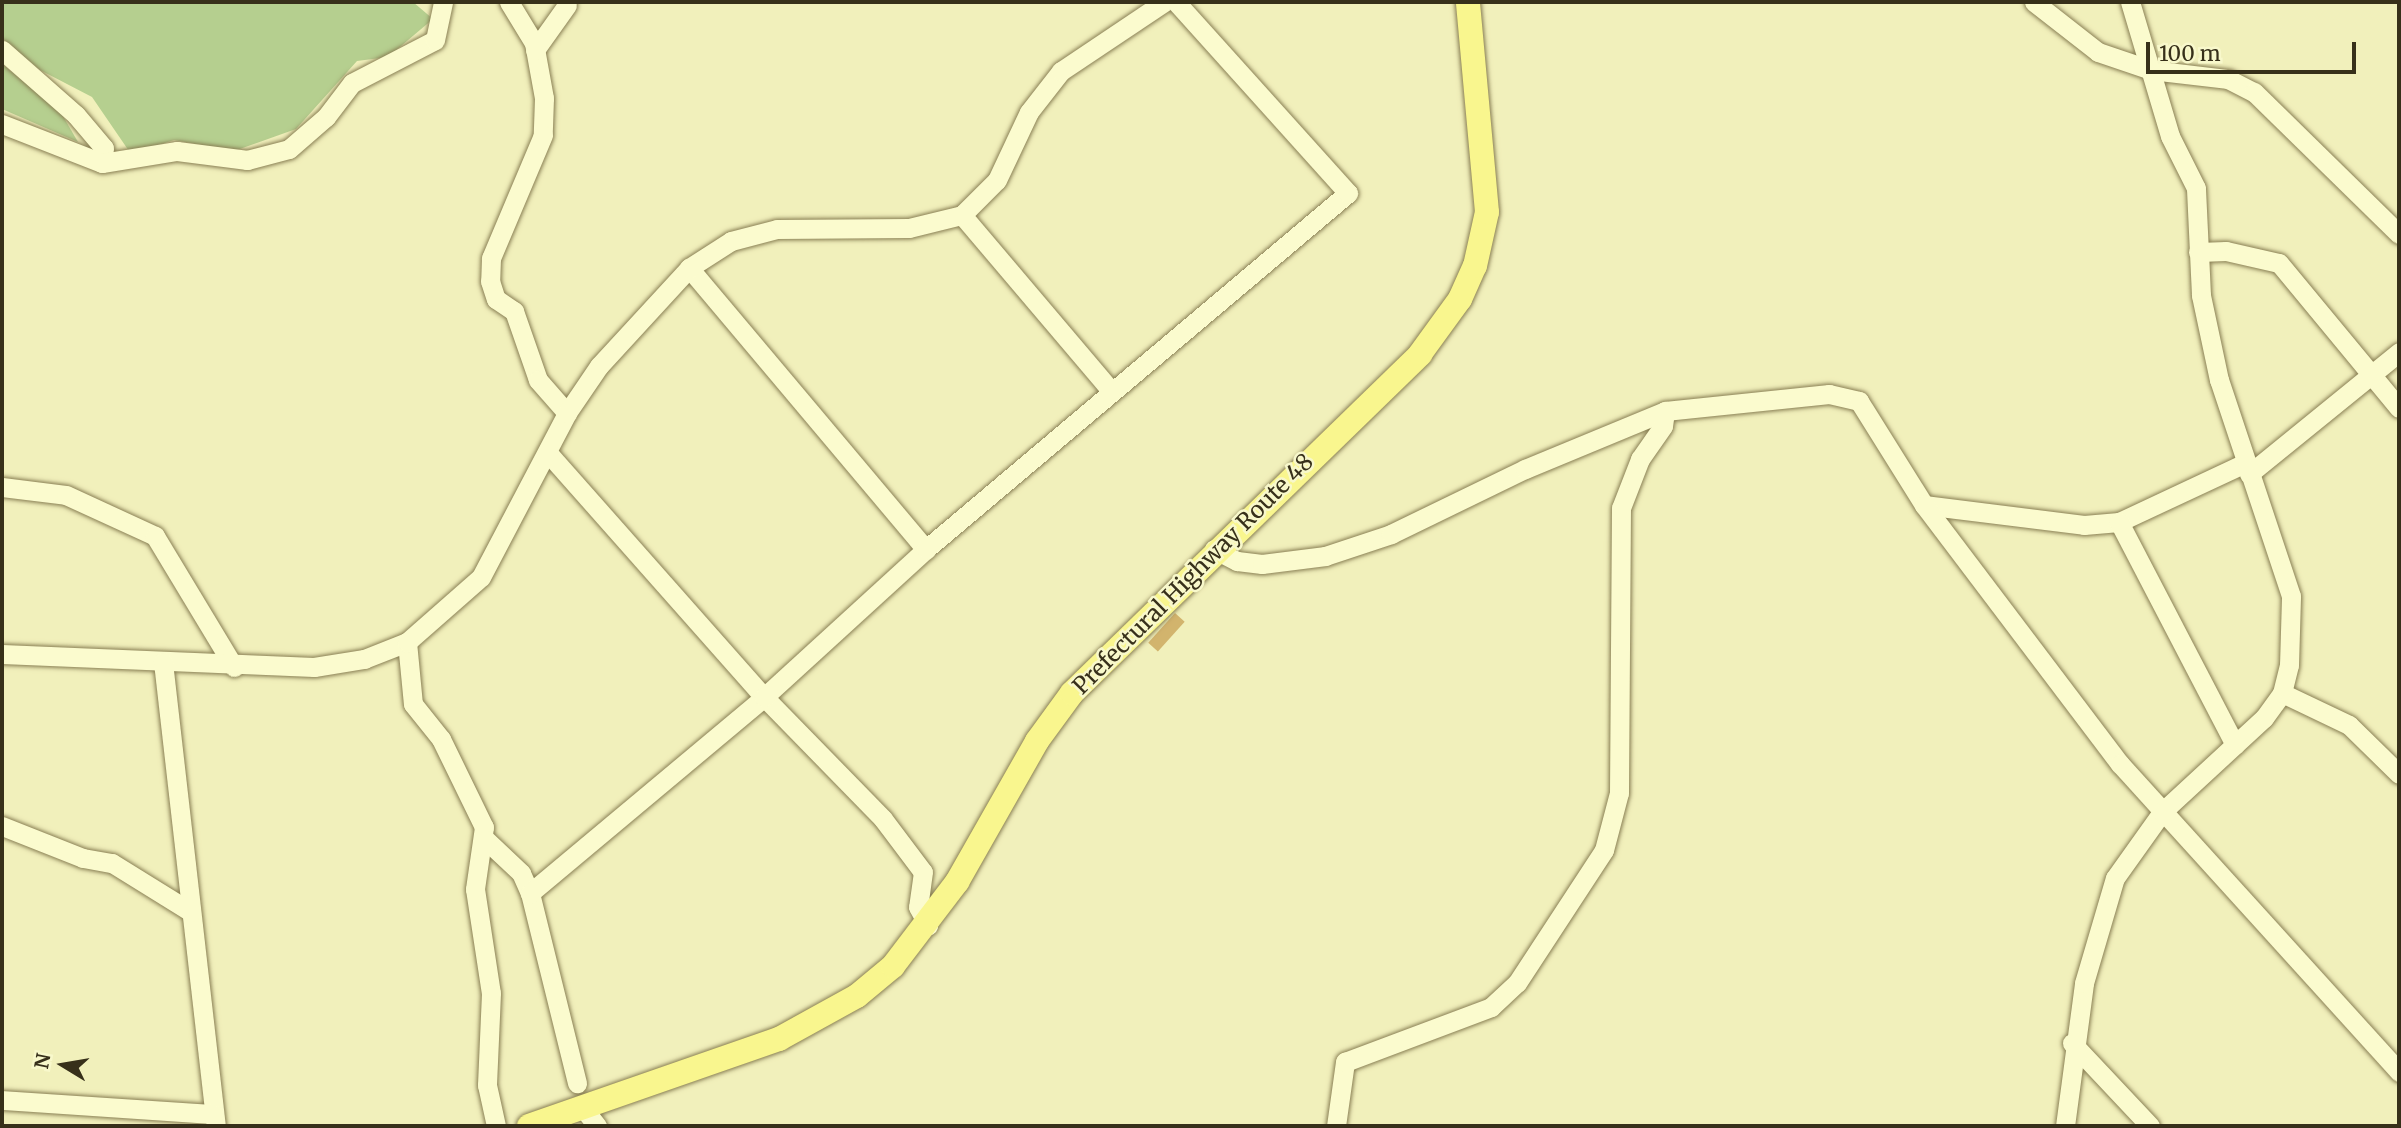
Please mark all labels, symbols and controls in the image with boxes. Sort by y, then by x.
scale bar [2149,28,2359,72]
text: 100 m [2159,40,2221,67]
street label: Prefectural Highway Route 48 [1067,448,1319,700]
north arrow [28,1030,98,1100]
text: N [29,1051,56,1071]

